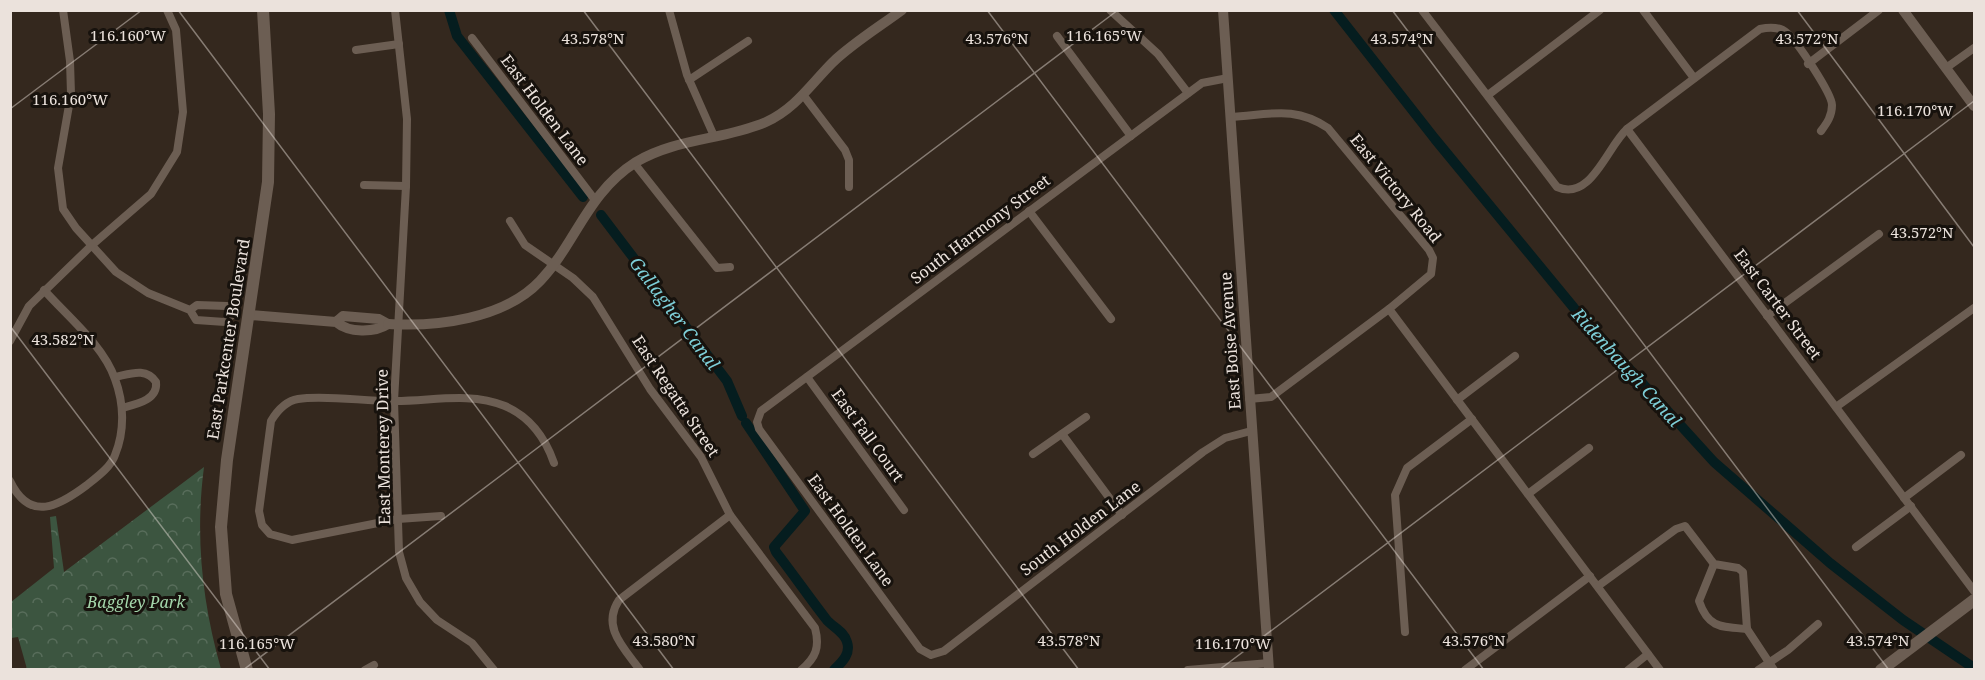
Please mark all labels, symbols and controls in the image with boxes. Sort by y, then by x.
text: 116.160°W [90,25,166,45]
text: 116.165°W [1066,25,1142,45]
text: 43.578°N [561,28,625,48]
text: 43.576°N [965,28,1029,48]
text: 43.574°N [1370,28,1434,48]
text: 43.572°N [1775,28,1839,48]
street label: East Holden Lane [496,50,594,170]
text: 116.160°W [32,89,108,109]
text: 116.170°W [1877,100,1953,120]
street label: East Victory Road [1345,129,1447,247]
street label: South Harmony Street [906,169,1055,289]
text: 43.572°N [1890,222,1954,242]
street label: East Parkcenter Boulevard [201,237,255,441]
street label: East Carter Street [1729,244,1827,364]
water label: Gallagher Canal [625,252,726,375]
street label: East Boise Avenue [1214,271,1246,411]
water label: Ridenbaugh Canal [1566,301,1687,432]
text: 43.582°N [31,329,95,349]
street label: East Regatta Street [627,331,725,461]
street label: East Monterey Drive [371,369,395,525]
street label: East Fall Court [827,384,910,486]
street label: East Holden Lane [803,469,899,591]
street label: South Holden Lane [1015,475,1145,581]
park label: Baggley Park [86,591,186,613]
text: 43.580°N [632,630,696,650]
text: 43.578°N [1037,630,1101,650]
text: 43.576°N [1442,630,1506,650]
text: 43.574°N [1846,630,1910,650]
text: 116.165°W [219,633,295,653]
text: 116.170°W [1195,633,1271,653]

